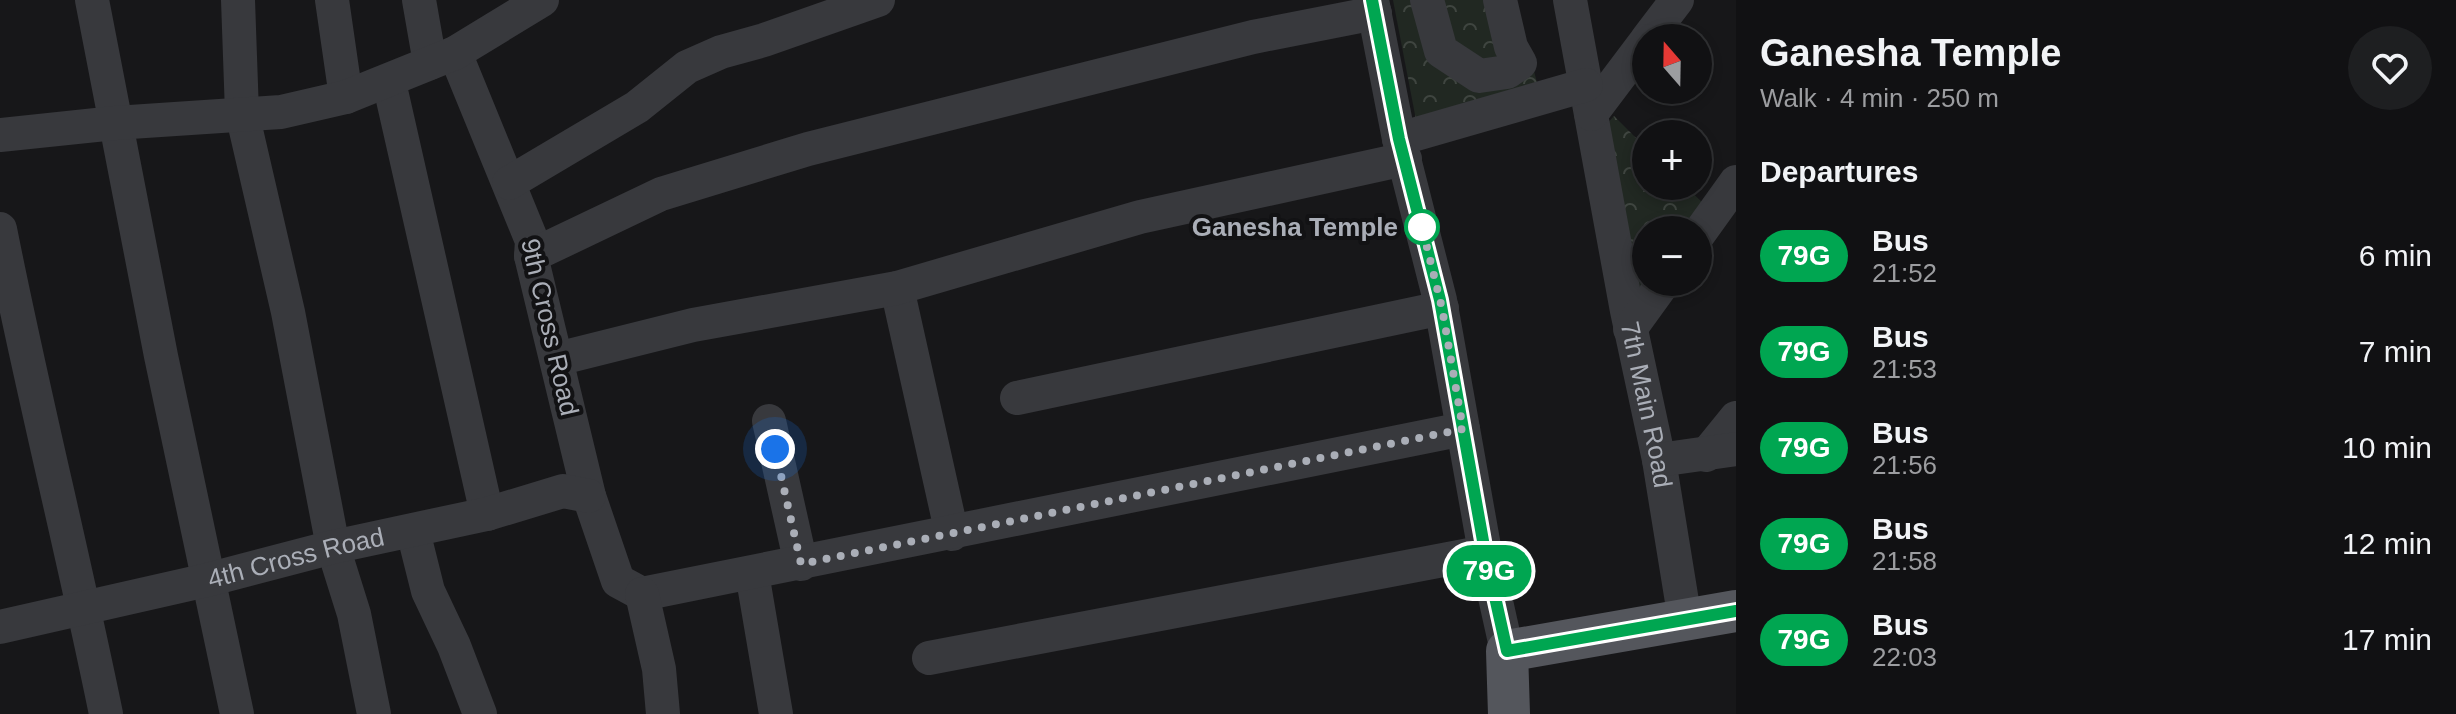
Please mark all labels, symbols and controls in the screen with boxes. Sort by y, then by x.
north arrow [1632,24,1712,104]
map controls [1632,24,1712,296]
button: heart [2348,26,2432,110]
text: Ganesha Temple [1760,32,2061,74]
text: Walk · 4 min · 250 m [1760,83,1999,113]
button: + [1632,120,1712,200]
text: Departures [1760,155,1918,188]
marker: Ganesha Temple [1405,210,1439,244]
place label: Ganesha Temple [1192,212,1398,242]
button: − [1632,216,1712,296]
text: Bus [1872,224,1929,257]
street label: 9th Cross Road [515,236,585,418]
text: 6 min [2359,239,2432,272]
text: 79G [1778,240,1830,271]
text: 21:52 [1872,258,1937,288]
street label: 7th Main Road [1615,319,1678,490]
text: Bus [1872,320,1929,353]
text: 7 min [2359,335,2432,368]
text: 79G [1778,336,1830,367]
text: 21:53 [1872,354,1937,384]
text: Bus [1872,416,1929,449]
your location [755,429,795,469]
text: 10 min [2342,431,2432,464]
text: 79G [1778,432,1830,463]
text: 21:56 [1872,450,1937,480]
text: Bus [1872,512,1929,545]
street label: 4th Cross Road [205,521,387,594]
text: 12 min [2342,527,2432,560]
text: 79G [1778,528,1830,559]
line badge: 79G [1443,545,1535,597]
text: 21:58 [1872,546,1937,576]
text: 79G [1463,555,1515,586]
text: Bus [1872,608,1929,641]
text: 17 min [2342,623,2432,656]
text: 79G [1778,624,1830,655]
text: 22:03 [1872,642,1937,672]

